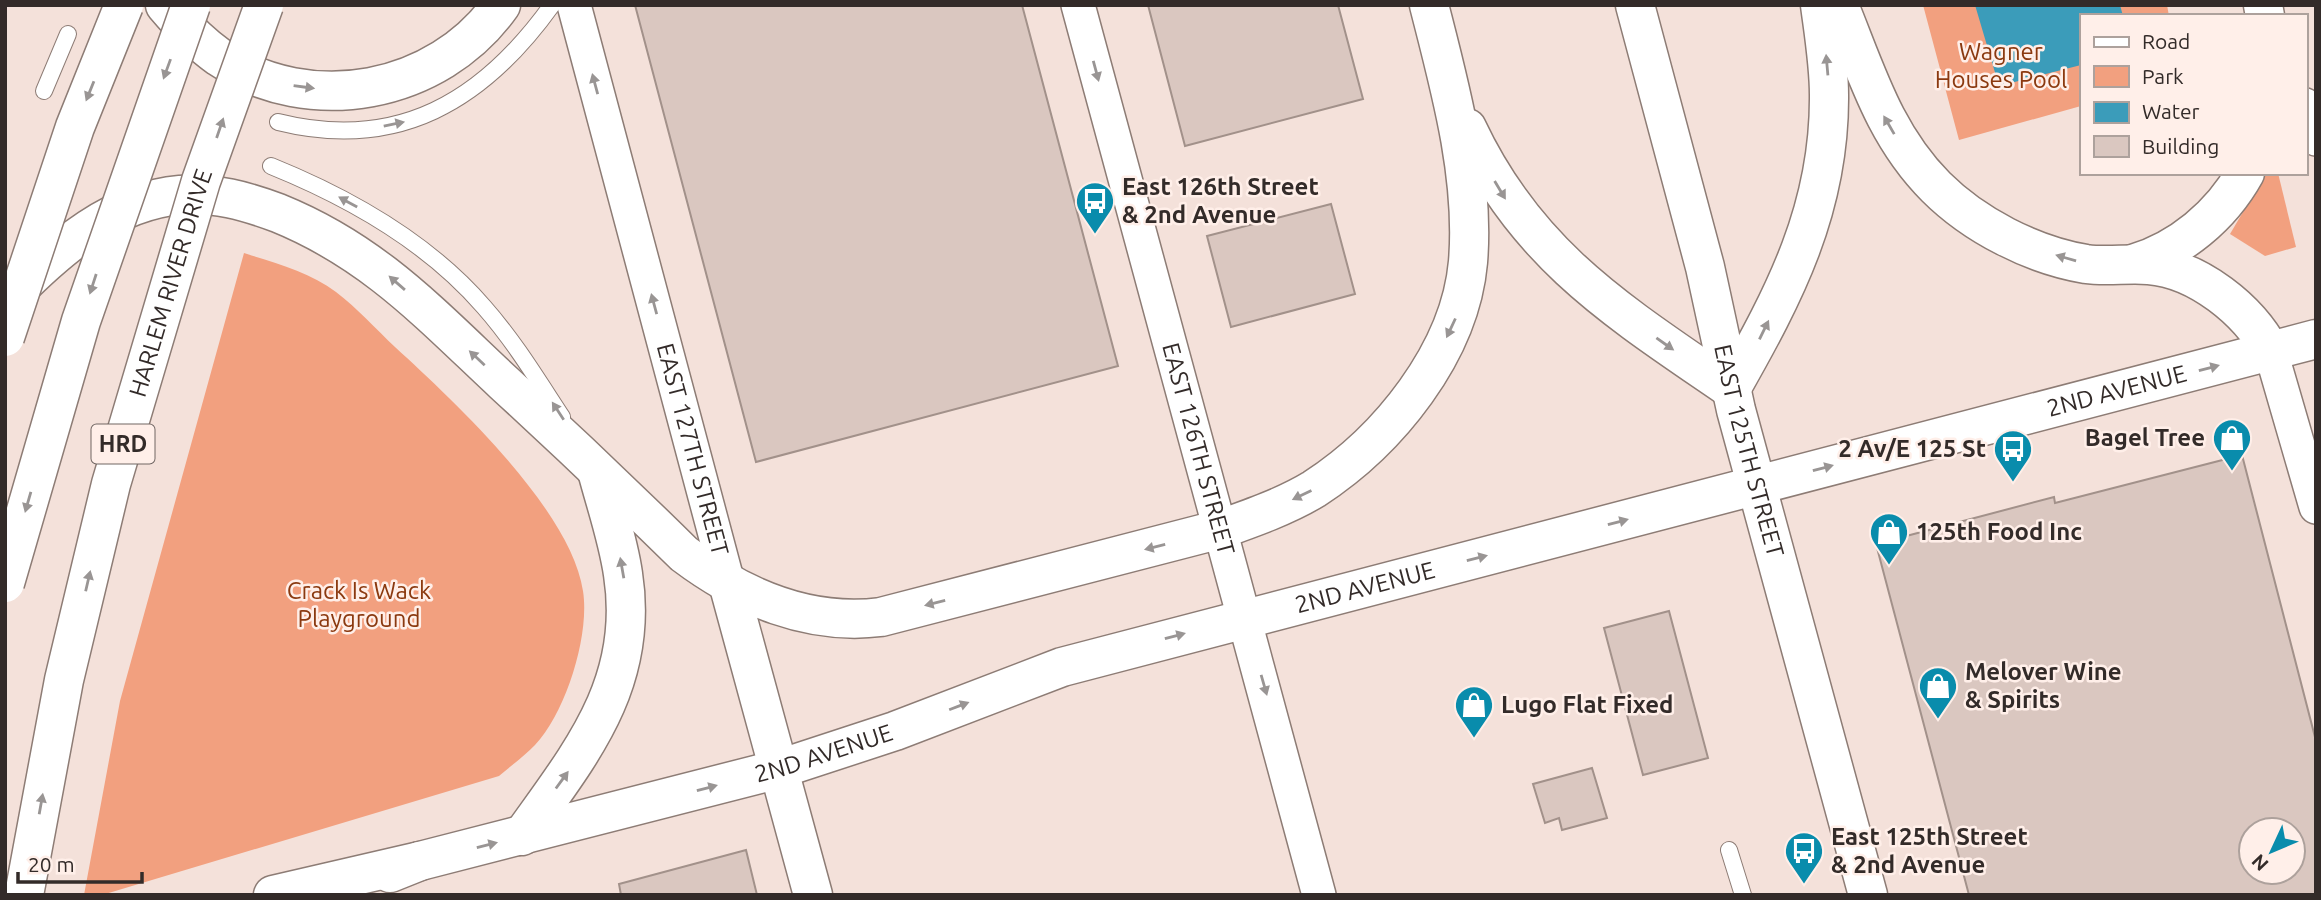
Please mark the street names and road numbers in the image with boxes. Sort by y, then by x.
street label: HARLEM RIVER DRIVE [124,165,217,400]
street label: EAST 127TH STREET [652,340,734,558]
street label: EAST 126TH STREET [1157,340,1240,558]
street label: EAST 125TH STREET [1709,342,1789,560]
street label: 2ND AVENUE [2044,359,2189,422]
road number: HRD [92,424,154,464]
street label: 2ND AVENUE [1292,556,1438,618]
street label: 2ND AVENUE [752,719,896,788]

